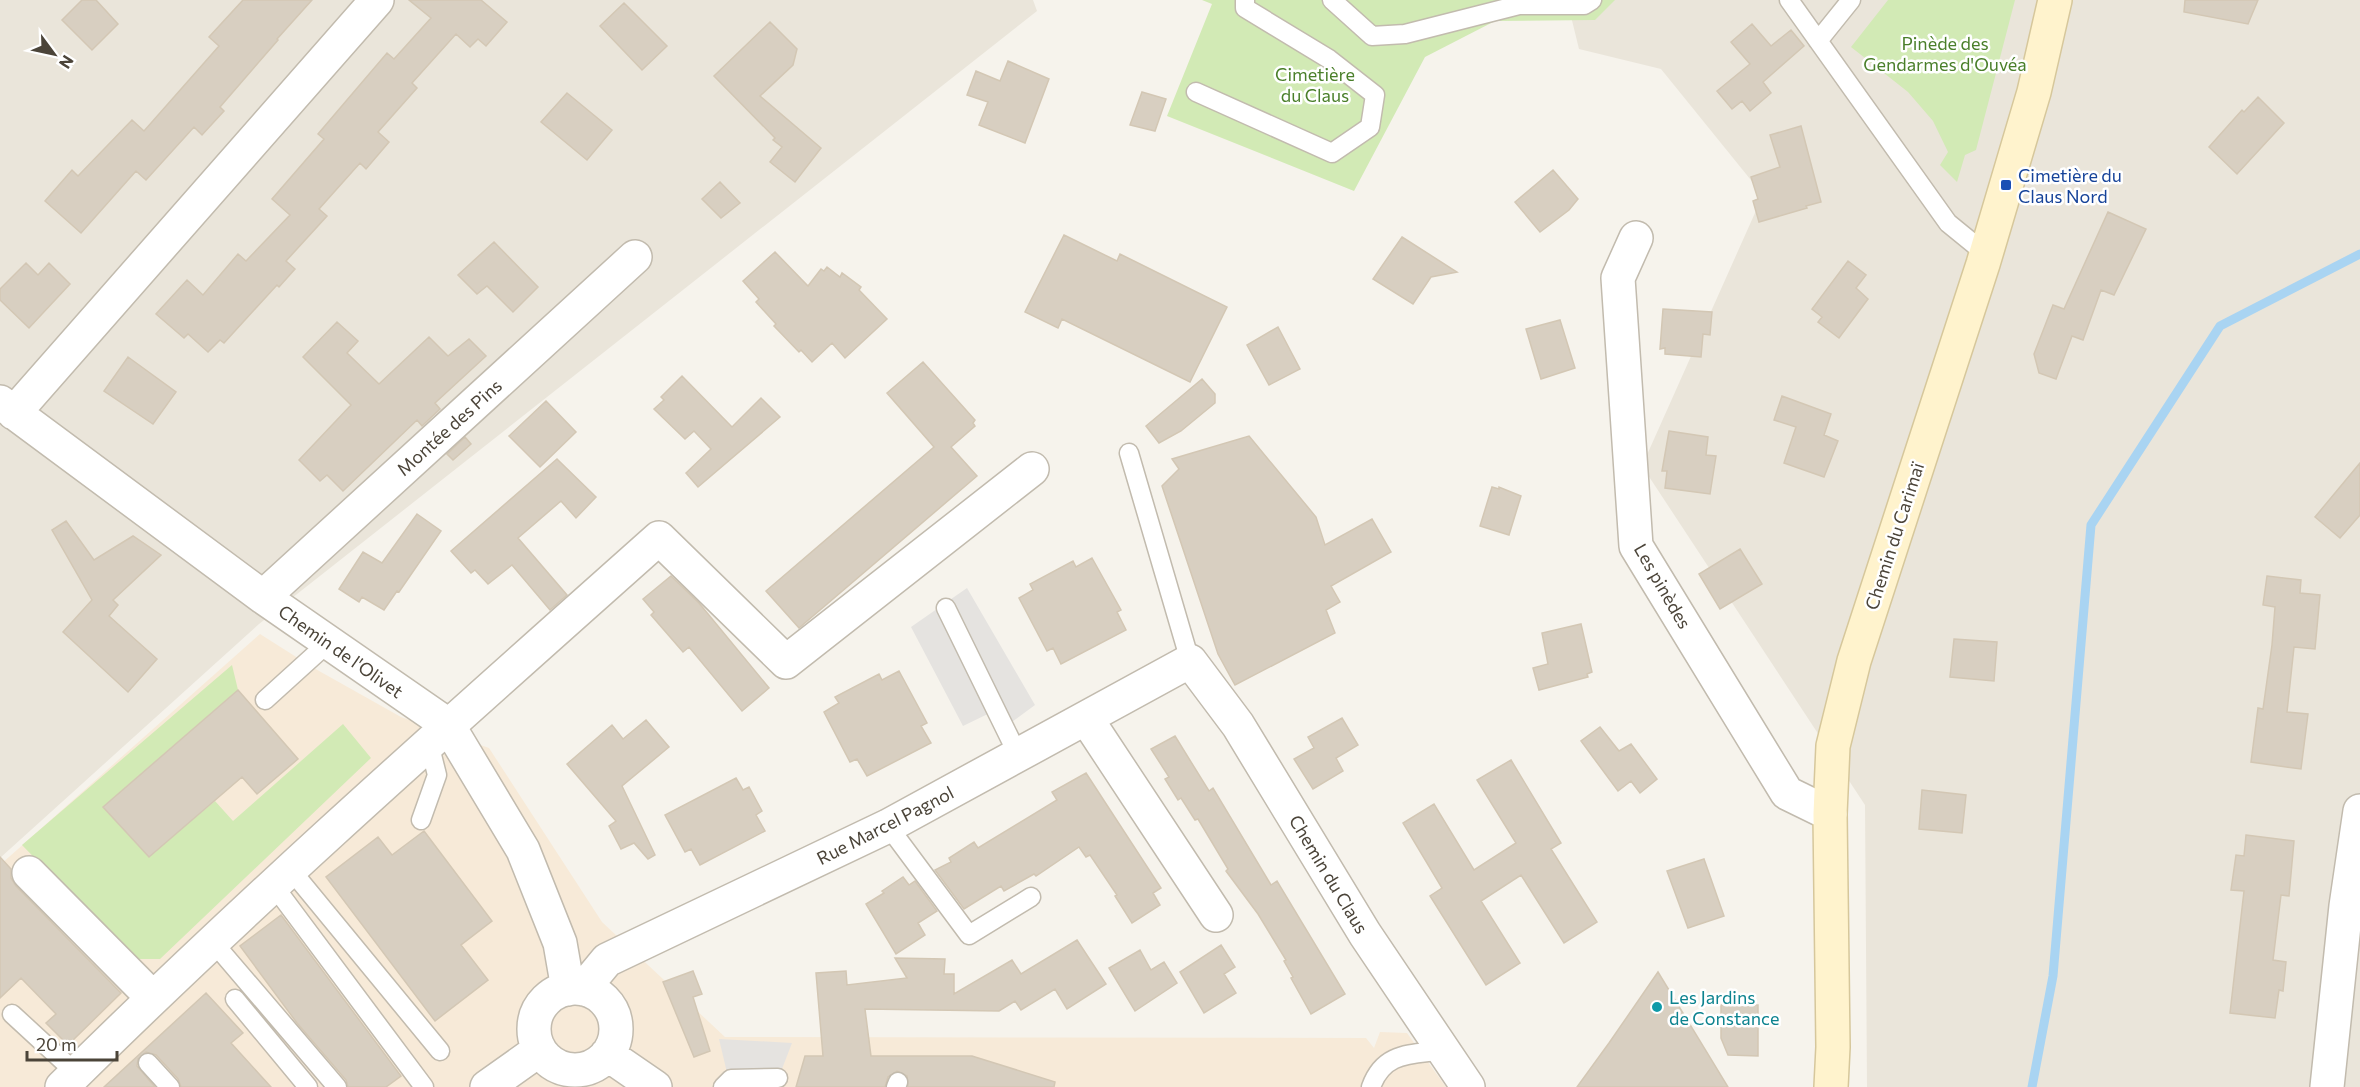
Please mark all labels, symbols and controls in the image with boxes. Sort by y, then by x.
north arrow [24,24,84,84]
park label: Pinède des Gendarmes d'Ouvéa [1863,32,2027,75]
text: N [56,52,78,73]
park label: Cimetière du Claus [1275,63,1355,106]
place label: Cimetière du Claus Nord [2018,164,2122,207]
marker: Cimetière du Claus Nord [1999,178,2013,192]
street label: Montée des Pins [392,374,506,480]
street label: Chemin du Carimaï [1860,459,1928,612]
street label: Les pinèdes [1630,540,1696,632]
street label: Chemin de l'Olivet [274,600,408,702]
street label: Rue Marcel Pagnol [813,781,957,869]
street label: Chemin du Claus [1285,811,1373,937]
place label: Les Jardins de Constance [1669,986,1779,1029]
marker: Les Jardins de Constance [1650,1000,1664,1014]
scale bar [27,1024,117,1062]
text: 20 m [36,1033,77,1055]

